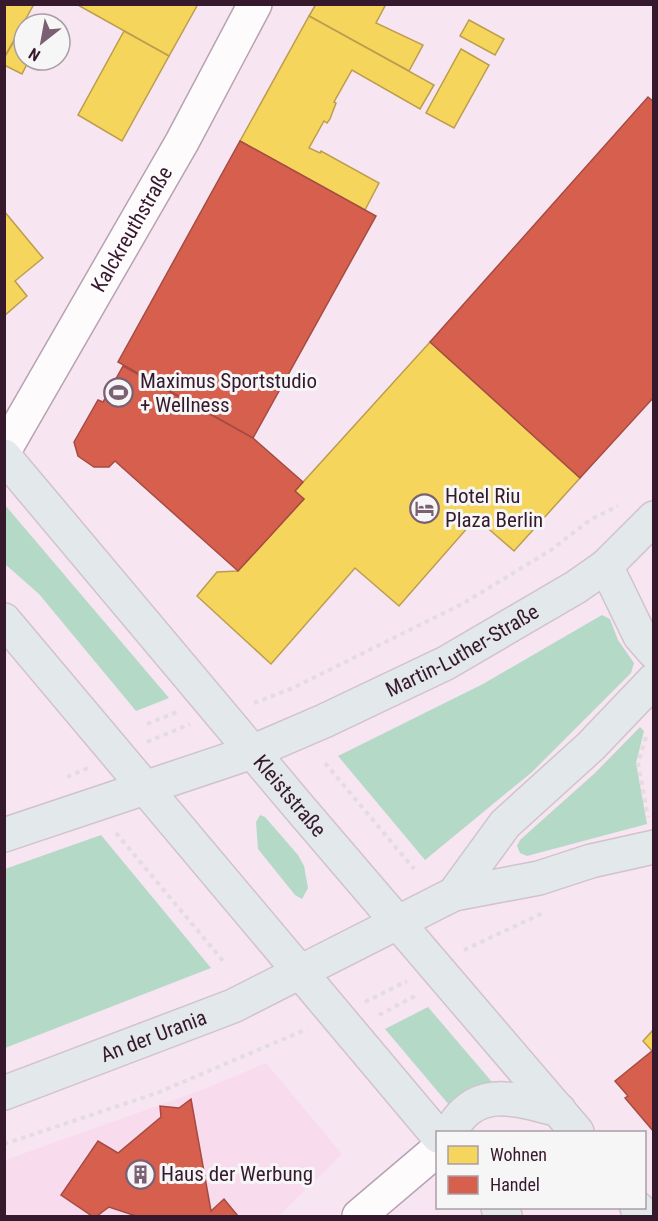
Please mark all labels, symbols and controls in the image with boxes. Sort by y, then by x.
north arrow [12,12,72,72]
text: N [25,44,44,65]
street label: Kalckreuthstraße [86,162,177,296]
place label: Maximus Sportstudio + Wellness [140,369,317,417]
sports icon: Maximus Sportstudio + Wellness [103,377,135,409]
place label: Hotel Riu Plaza Berlin [445,484,543,532]
hotel icon: Hotel Riu Plaza Berlin [408,492,440,524]
street label: Martin-Luther-Straße [382,599,543,702]
street label: Kleiststraße [248,750,331,842]
street label: An der Urania [97,1005,210,1067]
legend [436,1131,646,1209]
text: Wohnen [490,1144,547,1165]
building icon: Haus der Werbung [124,1158,156,1190]
place label: Haus der Werbung [161,1162,313,1186]
text: Handel [490,1174,540,1195]

